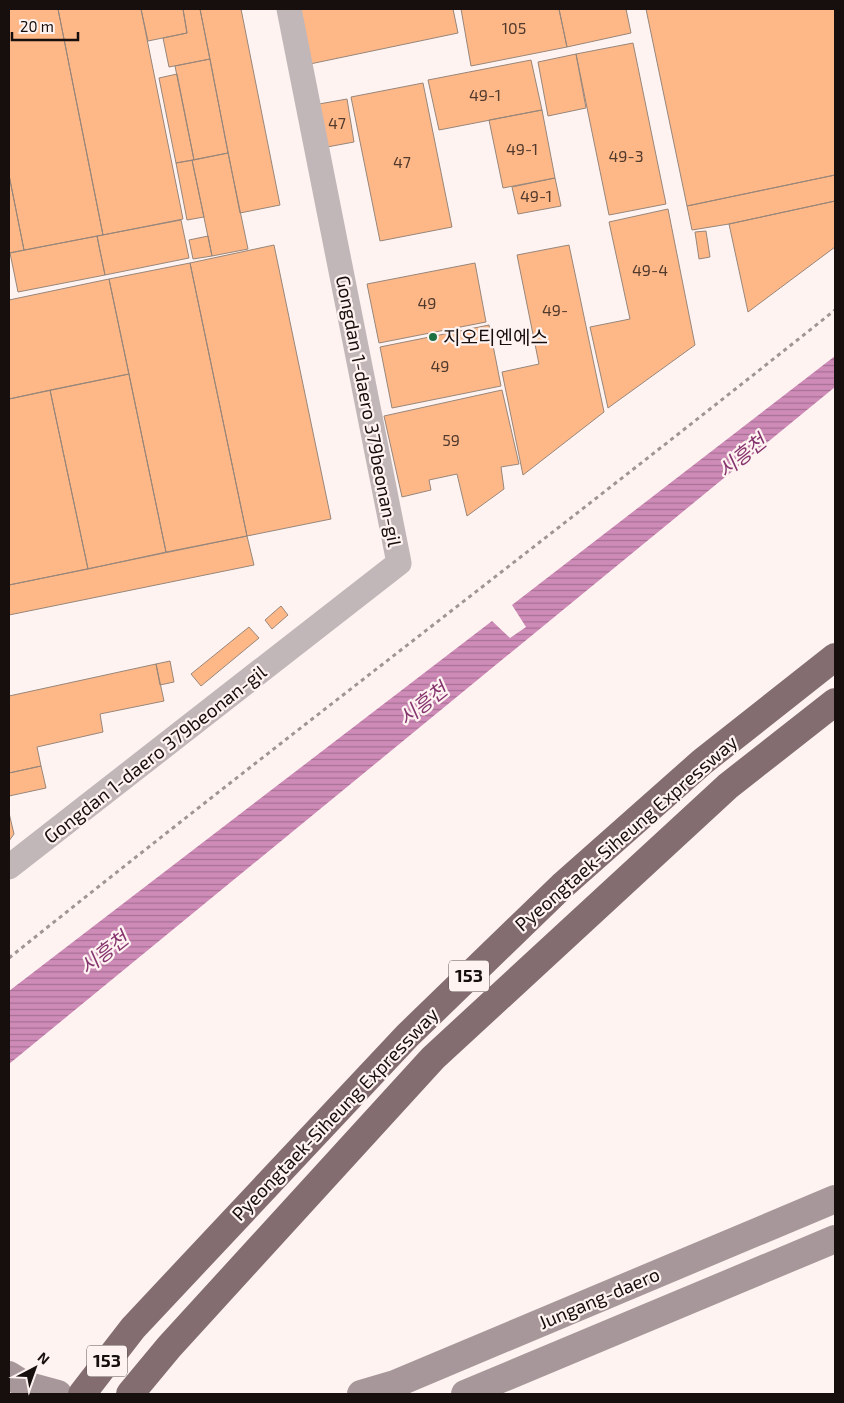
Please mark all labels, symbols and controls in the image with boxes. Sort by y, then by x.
scale bar [12,10,79,42]
text: 20 m [20,17,54,35]
house number: 105 [502,18,526,37]
house number: 49-1 [469,85,501,104]
house number: 47 [328,113,346,132]
house number: 49-1 [506,139,538,158]
house number: 49-3 [608,146,644,165]
house number: 47 [393,152,411,171]
house number: 49-1 [520,186,552,205]
house number: 49-4 [632,260,668,279]
street label: Gongdan 1-daero 379beonan-gil [332,273,407,549]
house number: 49 [418,293,437,312]
house number: 49- [542,300,568,319]
place label: 지오티엔에스 [443,325,548,348]
marker: 지오티엔에스 [427,331,439,343]
house number: 49 [431,356,450,375]
water label: 시흥천 [712,427,772,482]
house number: 59 [442,430,460,449]
street label: Gongdan 1-daero 379beonan-gil [39,659,271,848]
water label: 시흥천 [393,675,454,730]
street label: Pyeongtaek-Siheung Expressway [510,730,742,935]
water label: 시흥천 [74,924,135,979]
road number: 153 [449,960,489,991]
street label: Pyeongtaek-Siheung Expressway [227,1002,443,1225]
street label: Jungang-daero [535,1262,663,1333]
north arrow [10,1343,60,1393]
road number: 153 [87,1345,127,1376]
text: N [34,1348,53,1368]

